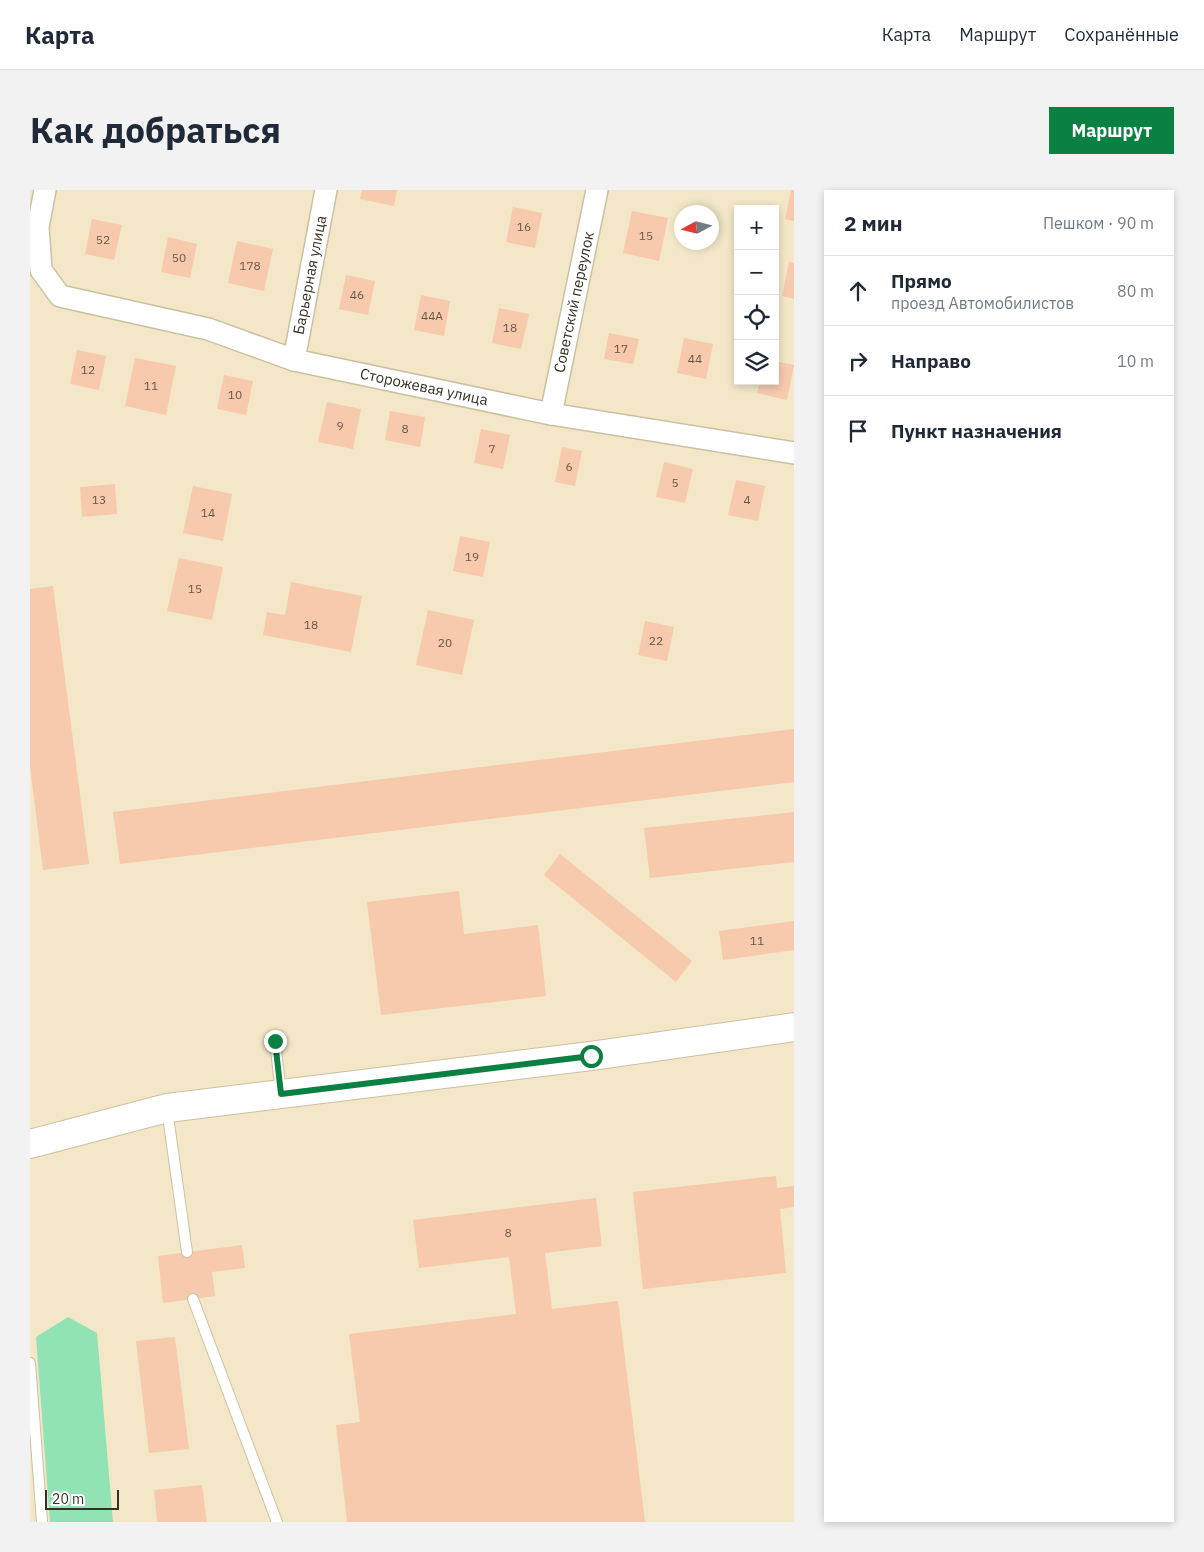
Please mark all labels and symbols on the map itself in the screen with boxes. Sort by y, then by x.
north arrow [674,205,719,250]
street label: Барьерная улица [289,214,330,336]
house number: 16 [517,219,531,234]
house number: 15 [639,228,653,243]
street label: Советский переулок [549,229,598,374]
house number: 52 [96,232,110,247]
house number: 50 [172,250,186,265]
house number: 178 [239,258,261,273]
house number: 46 [350,287,364,302]
house number: 44А [421,308,443,323]
house number: 18 [503,320,517,335]
house number: 17 [614,341,628,356]
house number: 44 [688,351,702,366]
house number: 12 [81,362,95,377]
street label: Сторожевая улица [358,364,490,409]
house number: 11 [144,378,158,393]
house number: 10 [228,387,242,402]
house number: 9 [336,418,344,433]
house number: 8 [401,421,409,436]
house number: 7 [488,441,496,456]
house number: 6 [565,459,573,474]
house number: 5 [671,475,679,490]
house number: 13 [92,492,106,507]
house number: 4 [743,492,751,507]
house number: 14 [201,505,215,520]
house number: 19 [465,549,479,564]
house number: 15 [188,581,202,596]
house number: 18 [304,617,318,632]
house number: 22 [649,633,663,648]
house number: 20 [438,635,452,650]
house number: 11 [750,933,764,948]
route end [264,1030,287,1053]
route start [580,1045,603,1068]
house number: 8 [504,1225,512,1240]
scale bar [45,1487,119,1510]

